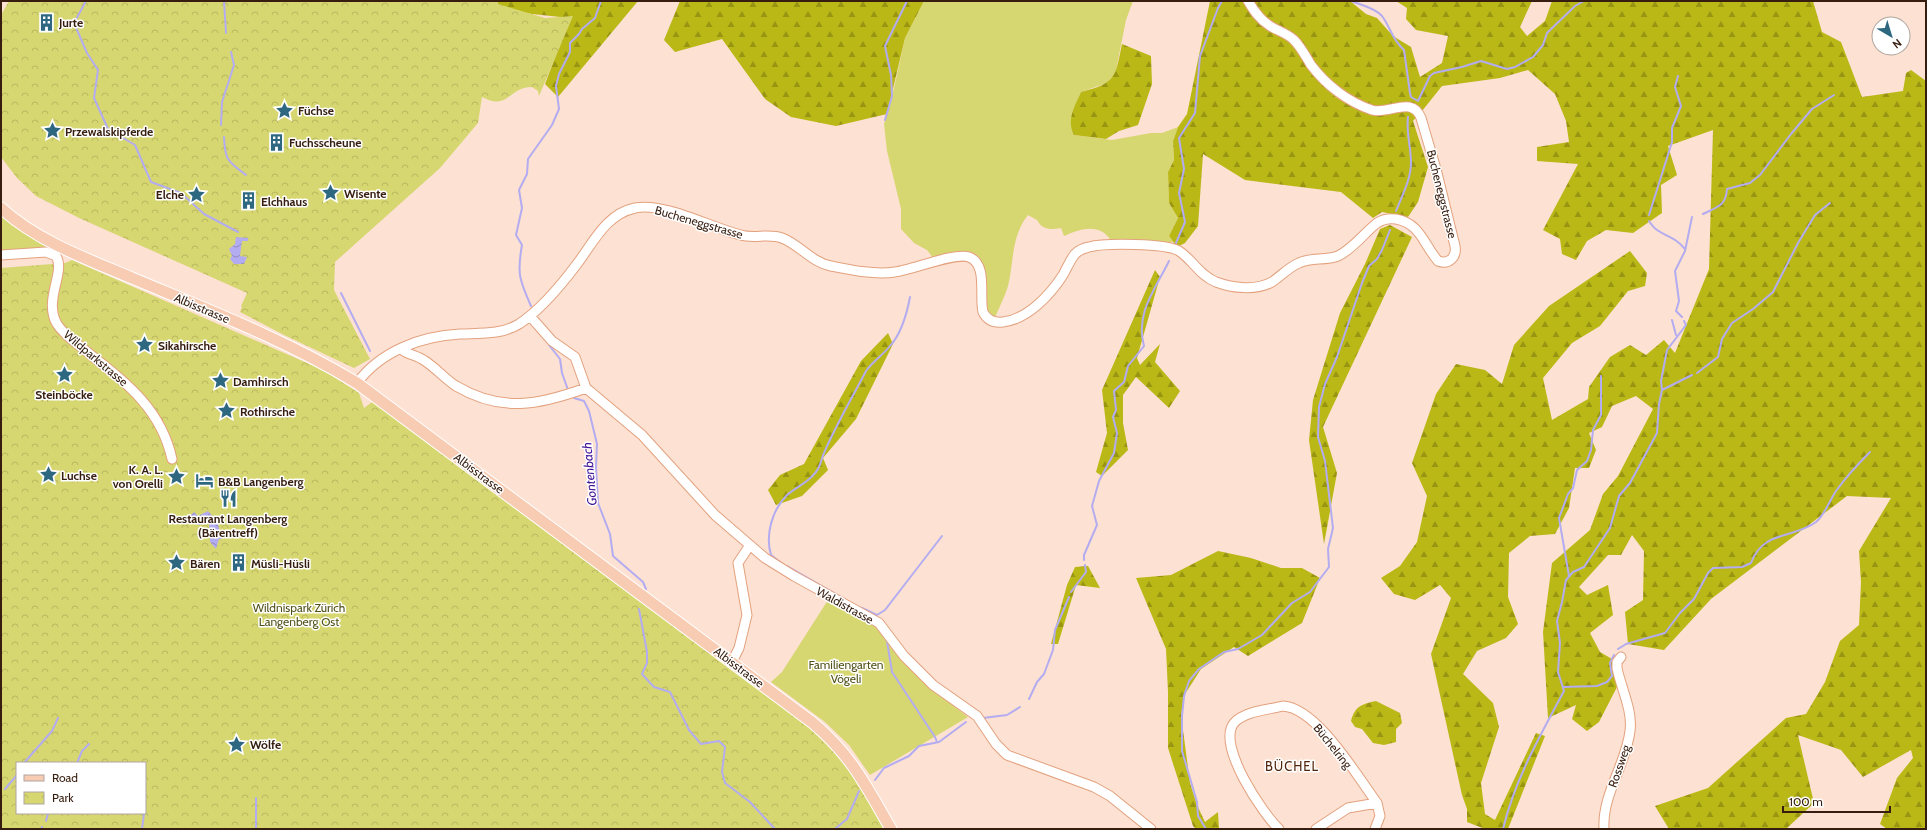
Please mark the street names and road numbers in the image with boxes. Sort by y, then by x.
street label: Bucheneggstrasse [1424,148,1460,240]
street label: Bucheneggstrasse [653,202,745,242]
street label: Albisstrasse [172,290,232,326]
street label: Wildparkstrasse [61,327,131,389]
street label: Albisstrasse [451,449,507,497]
street label: Waldistrasse [814,583,876,627]
street label: Albisstrasse [711,643,767,691]
street label: Büchelring [1310,721,1356,772]
street label: Rossweg [1605,742,1634,789]

